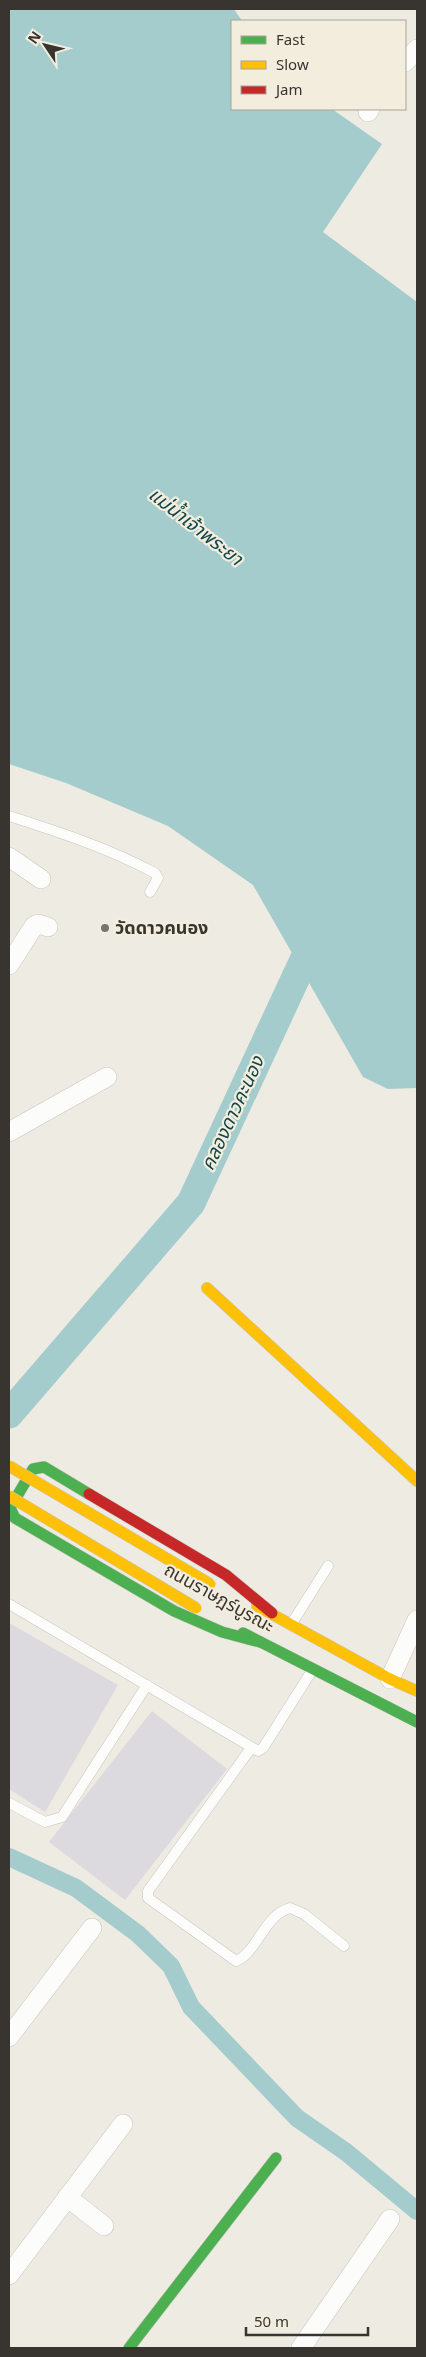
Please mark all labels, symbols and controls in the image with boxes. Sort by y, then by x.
north arrow [20,20,70,70]
legend [231,20,406,110]
text: N [23,27,45,47]
text: Fast [276,29,305,49]
text: Slow [276,54,309,74]
text: Jam [274,79,303,99]
water label: แม่น้ำเจ้าพระยา [144,481,249,572]
place label: วัดดาวคนอง [115,915,208,939]
marker: วัดดาวคนอง [99,922,111,934]
water label: คลองดาวคะนอง [194,1051,270,1174]
street label: ถนนราษฎร์บูรณะ [160,1557,279,1638]
scale bar [246,2304,368,2336]
text: 50 m [254,2311,289,2331]

